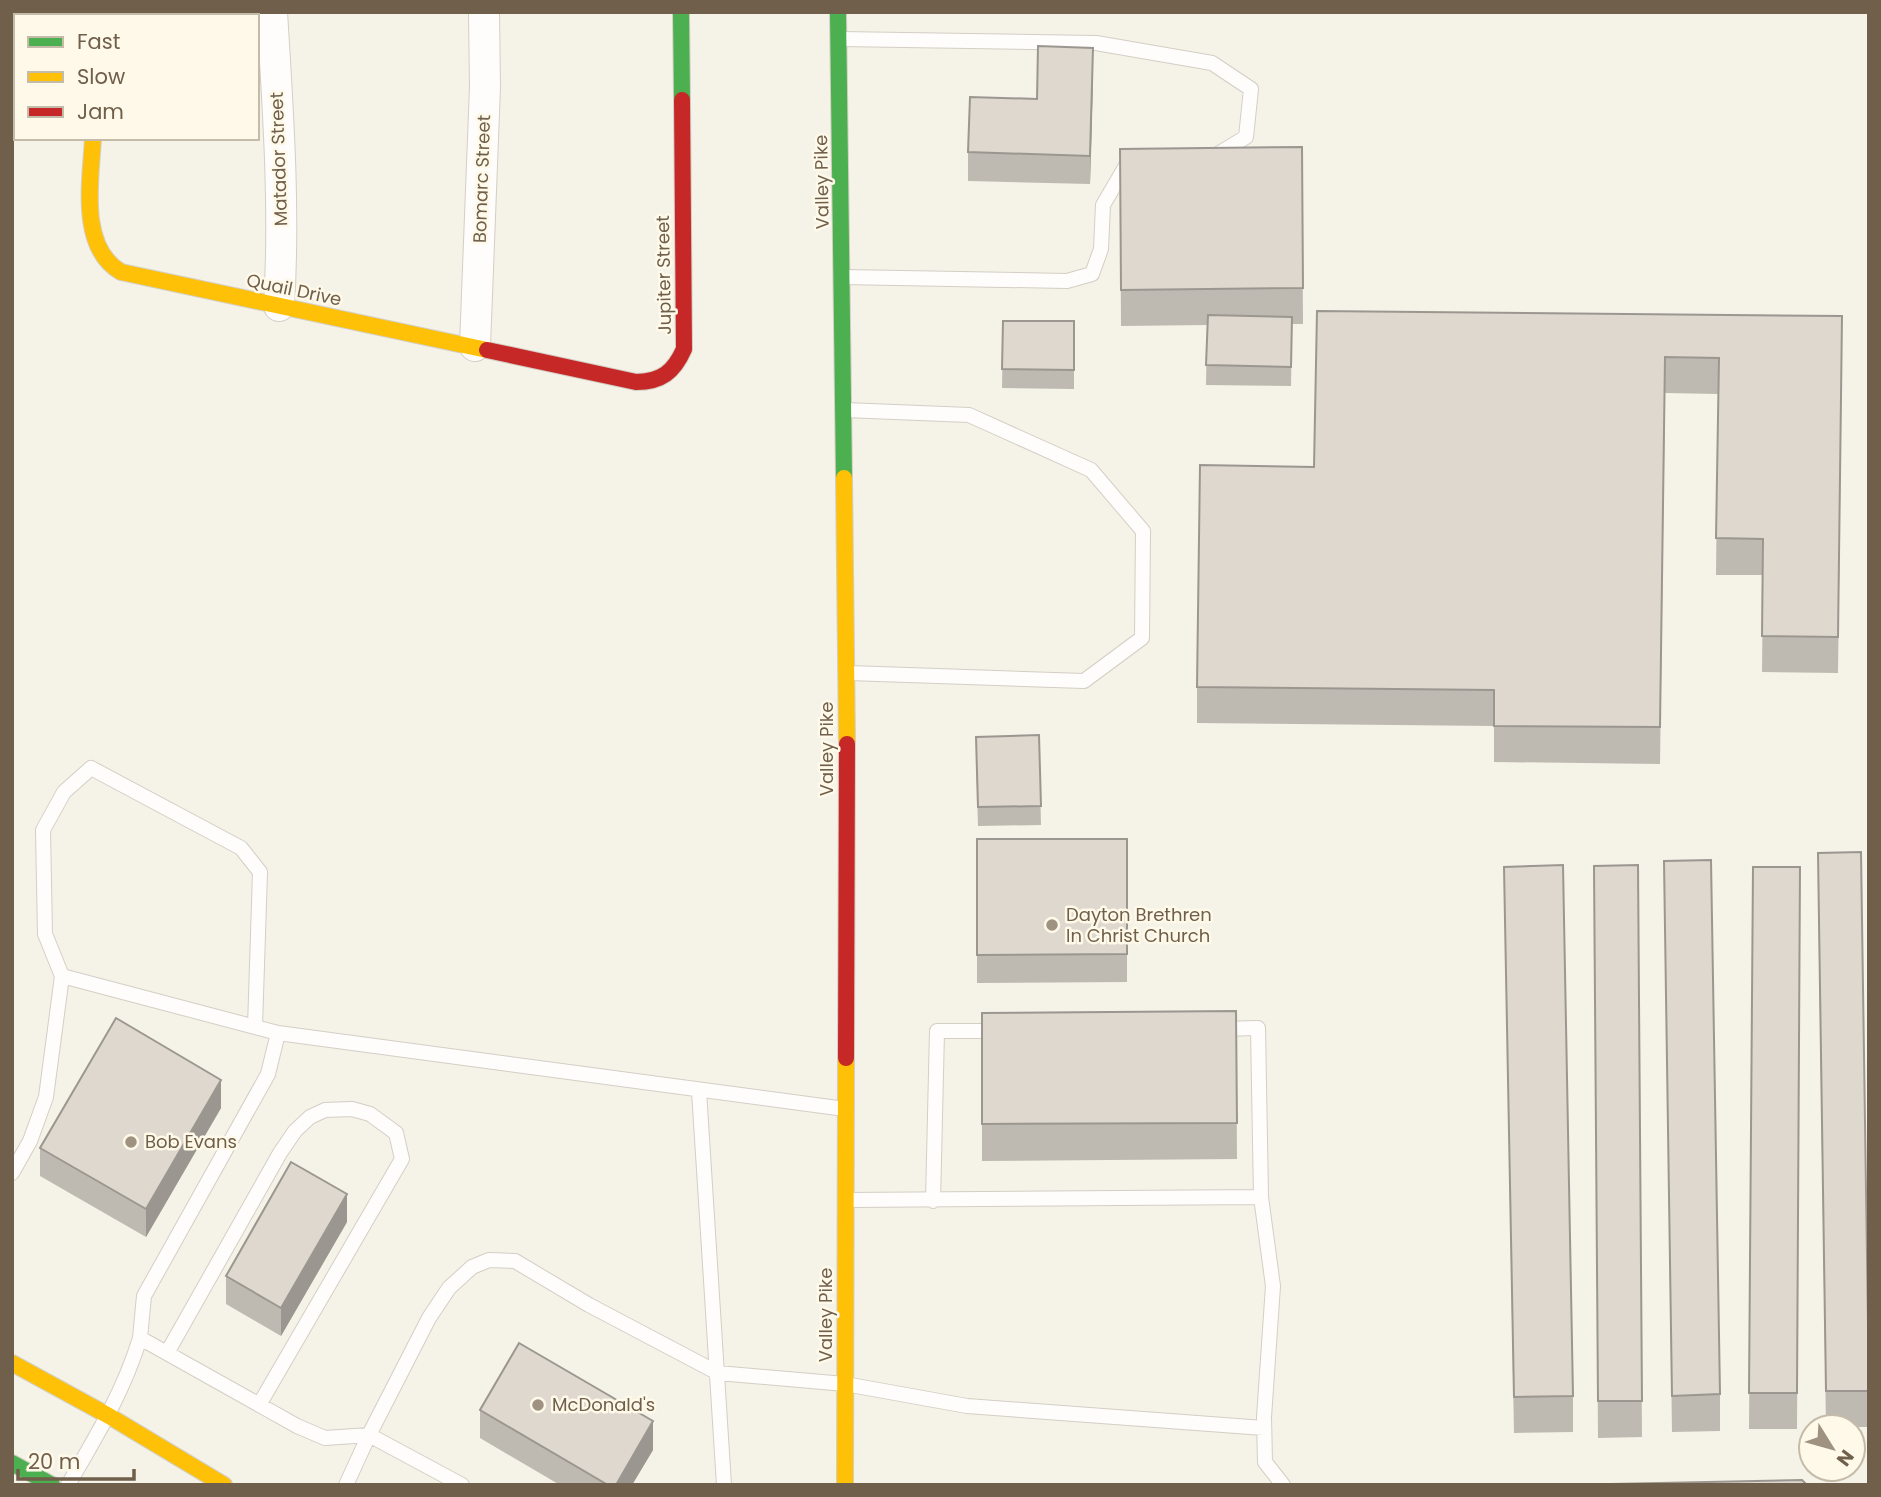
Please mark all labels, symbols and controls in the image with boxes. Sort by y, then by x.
legend [14,14,259,140]
text: Fast [77,27,120,56]
text: Slow [77,62,125,91]
street label: Matador Street [264,91,293,227]
text: Jam [77,97,124,126]
street label: Bomarc Street [467,114,496,244]
street label: Valley Pike [808,135,835,230]
street label: Jupiter Street [650,215,677,335]
street label: Quail Drive [244,267,344,312]
street label: Valley Pike [814,702,839,796]
place label: Dayton Brethren In Christ Church [1066,902,1212,948]
marker: Dayton Brethren In Christ Church [1044,917,1060,933]
place label: Bob Evans [145,1129,237,1154]
marker: Bob Evans [123,1134,139,1150]
street label: Valley Pike [813,1268,838,1362]
place label: McDonald's [552,1392,655,1417]
marker: McDonald's [530,1397,546,1413]
north arrow [1797,1413,1867,1483]
scale bar [18,1438,133,1482]
text: N [1830,1444,1860,1472]
text: 20 m [28,1447,81,1476]

